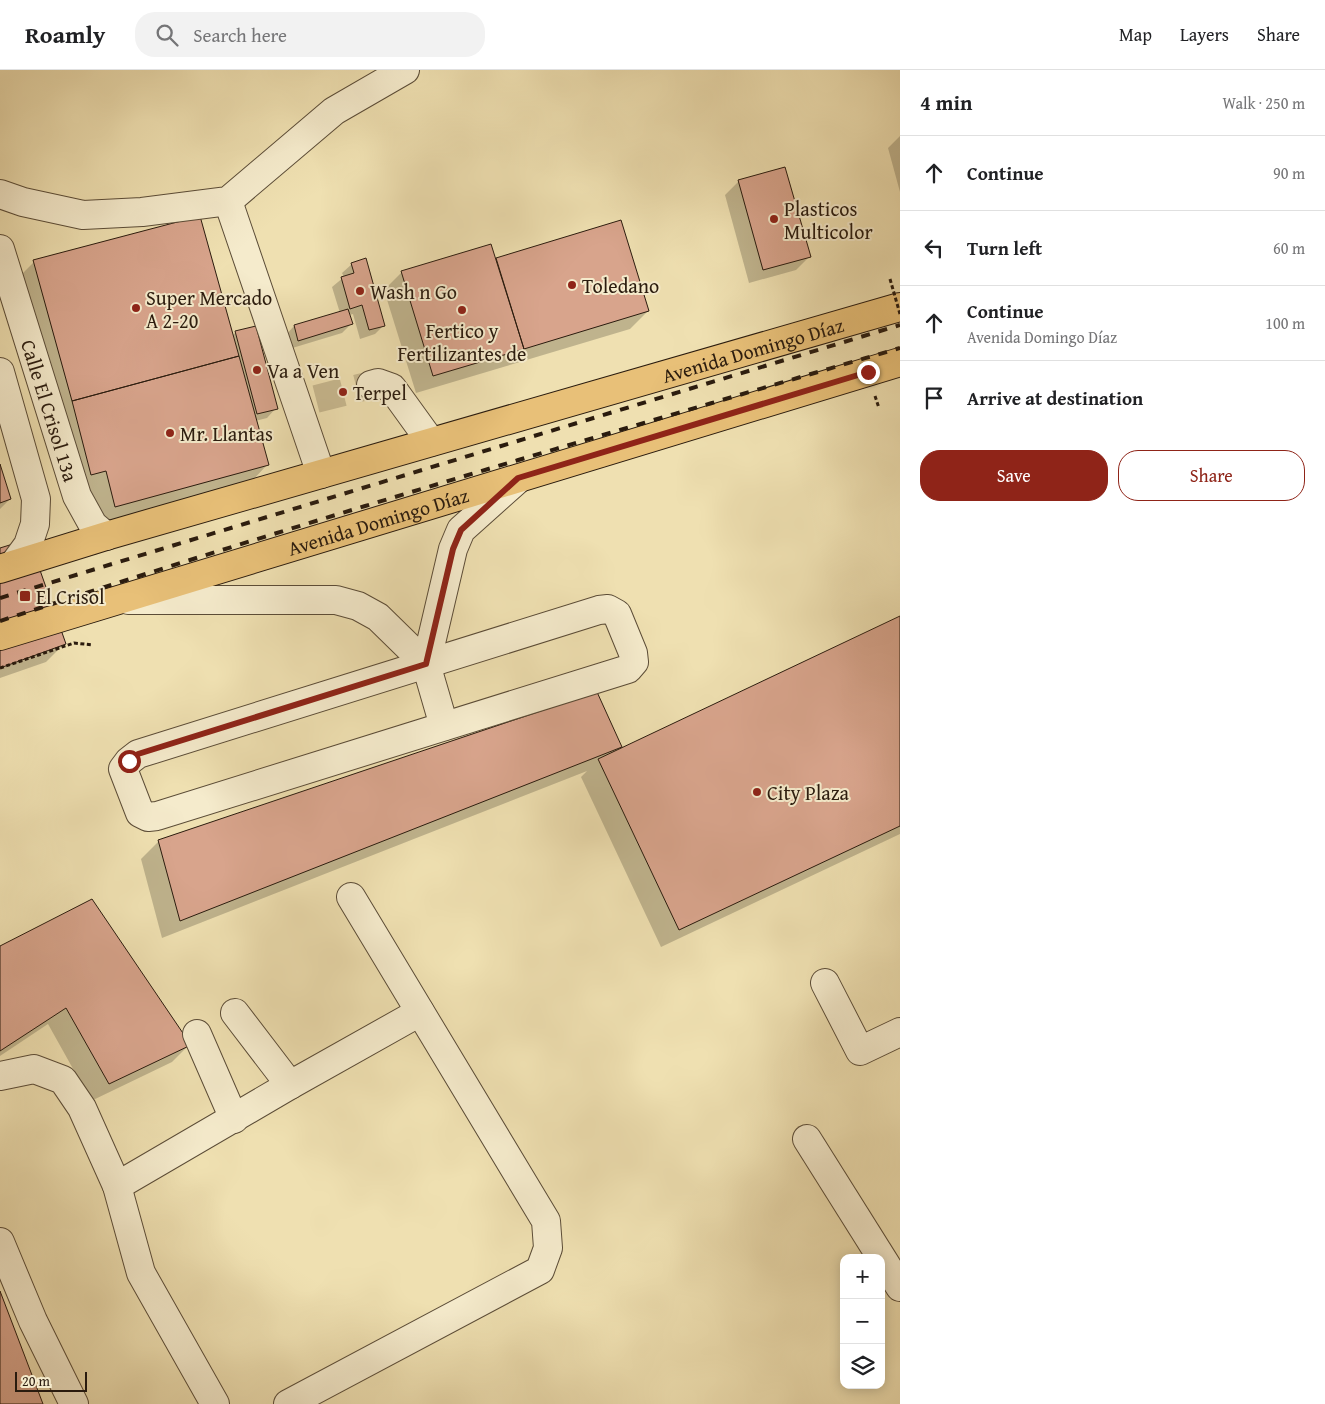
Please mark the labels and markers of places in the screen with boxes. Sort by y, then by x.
place label: Plasticos Multicolor [784,194,873,246]
marker: Plasticos Multicolor [768,213,780,225]
place label: Toledano [582,271,659,300]
place label: Wash n Go [370,277,457,306]
marker: Toledano [566,279,578,291]
place label: Super Mercado A 2-20 [146,283,272,335]
marker: Wash n Go [354,285,366,297]
marker: Super Mercado A 2-20 [130,302,142,314]
marker: Fertico y Fertilizantes de [456,304,468,316]
place label: Fertico y Fertilizantes de [398,316,526,368]
place label: Va a Ven [267,356,339,385]
marker: Va a Ven [251,364,263,376]
place label: Terpel [353,378,407,407]
marker: Terpel [337,386,349,398]
place label: Mr. Llantas [180,419,273,448]
marker: Mr. Llantas [164,427,176,439]
place label: El Crisol [36,582,105,611]
marker: El Crisol [18,589,32,603]
place label: City Plaza [767,778,849,807]
marker: City Plaza [751,786,763,798]

